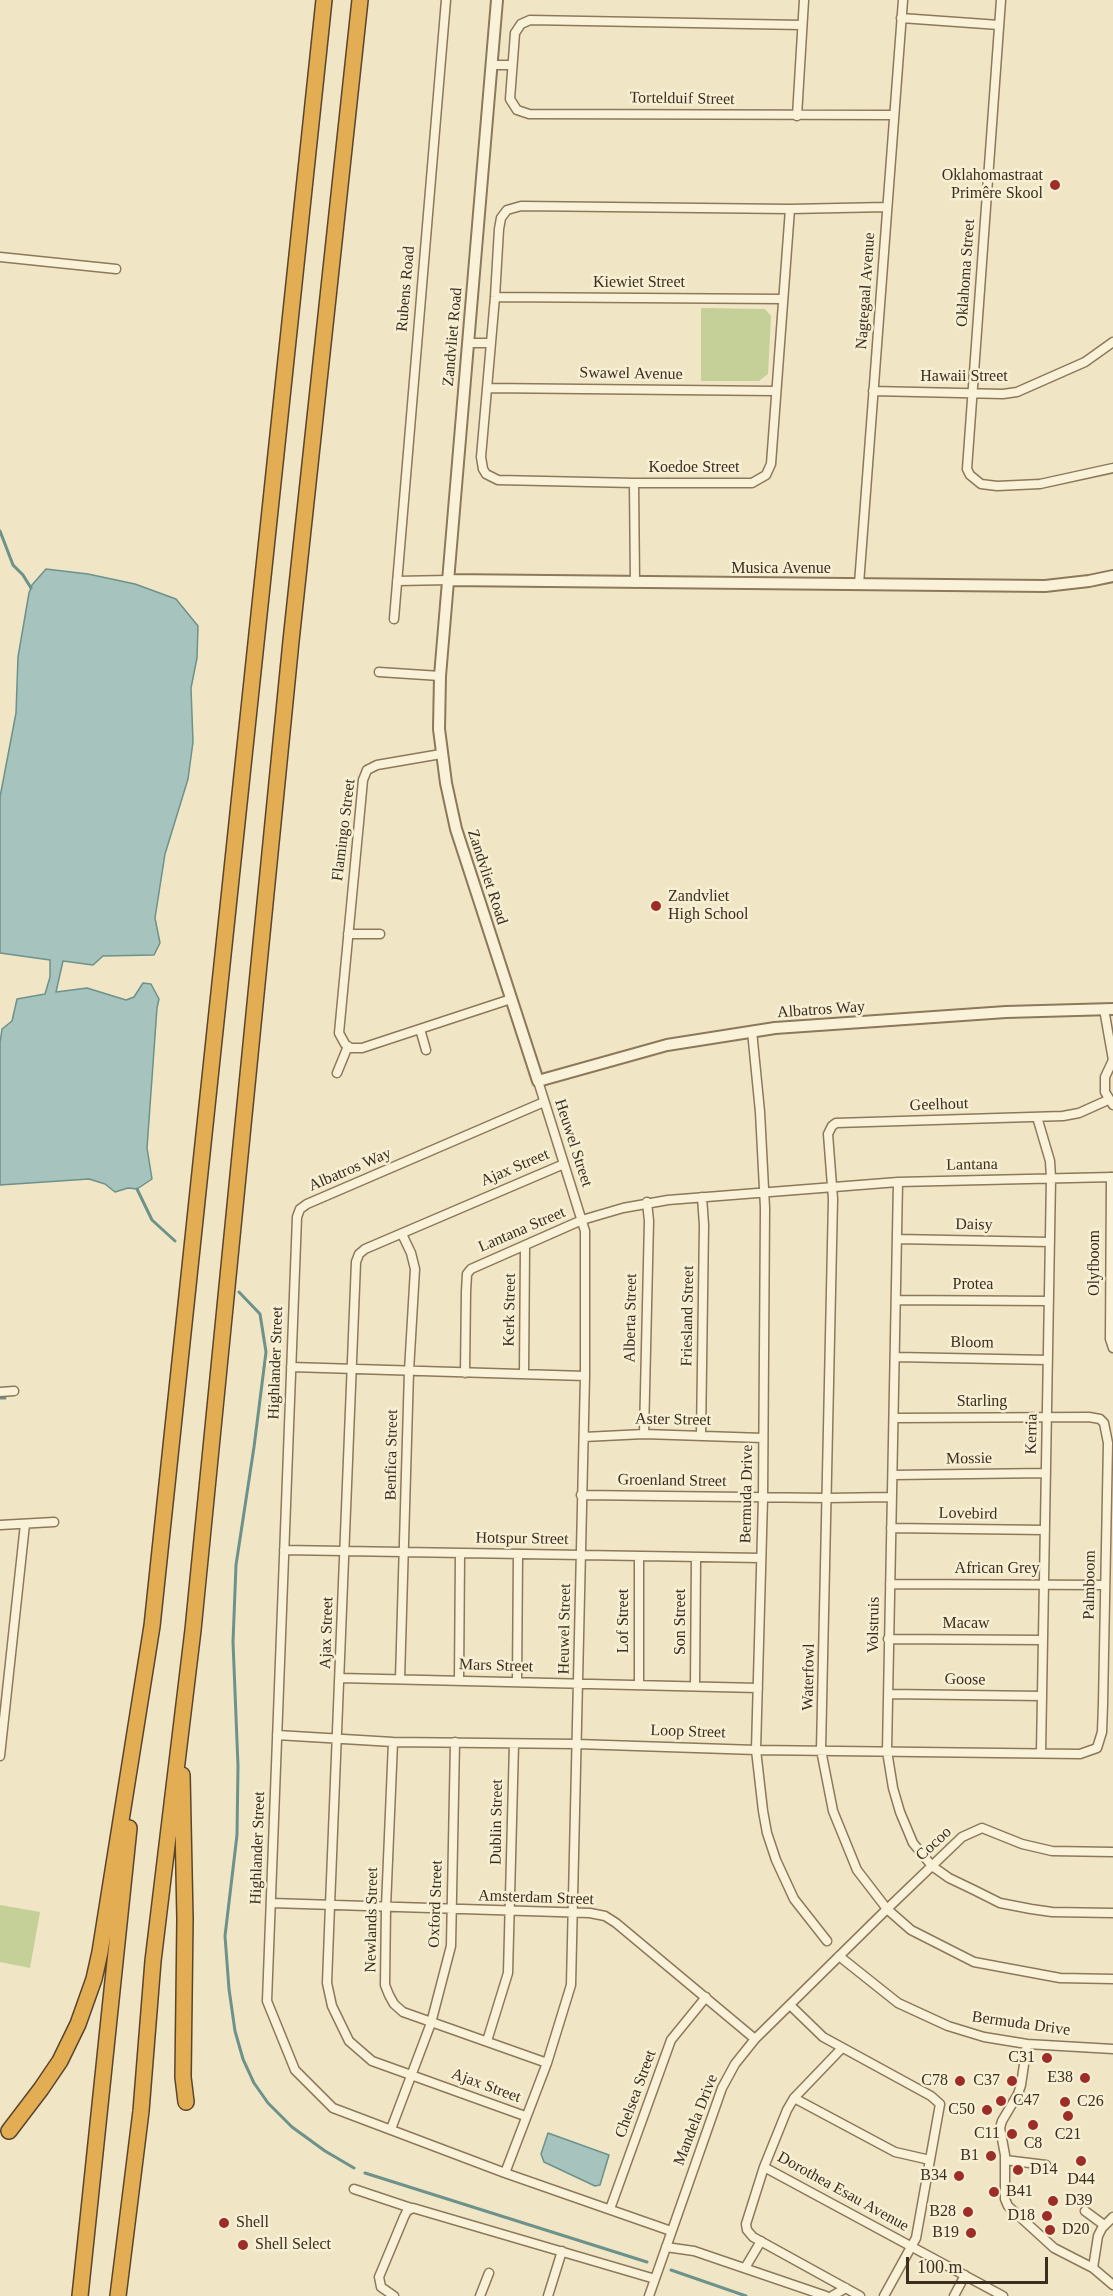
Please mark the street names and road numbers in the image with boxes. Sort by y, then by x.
street label: Tortelduif Street [629,88,735,110]
street label: Oklahoma Street [953,218,979,328]
street label: Nagtegaal Avenue [852,232,880,350]
street label: Rubens Road [393,245,419,333]
street label: Kiewiet Street [593,273,685,293]
street label: Zandvliet Road [439,287,467,387]
street label: Swawel Avenue [579,364,683,384]
street label: Hawaii Street [920,367,1008,387]
street label: Koedoe Street [648,458,740,478]
street label: Musica Avenue [731,559,831,579]
street label: Flamingo Street [328,778,360,882]
street label: Zandvliet Road [463,827,511,927]
street label: Albatros Way [776,997,866,1023]
street label: Geelhout [909,1094,969,1116]
street label: Heuwel Street [550,1097,596,1189]
street label: Albatros Way [306,1144,394,1196]
street label: Ajax Street [478,1145,552,1191]
street label: Lantana [946,1155,998,1175]
street label: Lantana Street [476,1203,568,1257]
street label: Daisy [955,1215,993,1235]
street label: Olyfboom [1085,1230,1105,1296]
street label: Friesland Street [678,1265,698,1367]
street label: Kerk Street [500,1273,520,1347]
street label: Alberta Street [621,1273,641,1363]
street label: Protea [953,1275,993,1295]
street label: Highlander Street [264,1306,288,1420]
street label: Bloom [950,1333,994,1353]
street label: Starling [957,1392,1007,1412]
street label: Benfica Street [382,1409,402,1501]
street label: Aster Street [635,1410,711,1430]
street label: Kerria [1022,1413,1042,1455]
street label: Bermuda Drive [737,1444,757,1544]
street label: Mossie [946,1449,992,1469]
street label: Groenland Street [617,1470,727,1492]
street label: Lovebird [939,1504,997,1524]
street label: Hotspur Street [475,1529,569,1549]
street label: Palmboom [1080,1550,1100,1620]
street label: African Grey [955,1559,1039,1579]
street label: Heuwel Street [555,1583,575,1675]
street label: Lof Street [614,1589,634,1653]
street label: Son Street [671,1589,691,1655]
street label: Ajax Street [316,1596,338,1670]
street label: Volstruis [864,1597,884,1653]
street label: Macaw [942,1614,990,1634]
street label: Waterfowl [799,1643,819,1711]
street label: Mars Street [459,1655,533,1677]
street label: Goose [944,1670,986,1690]
street label: Loop Street [650,1721,726,1743]
street label: Dublin Street [487,1779,507,1865]
street label: Highlander Street [246,1791,270,1905]
street label: Cocoo [912,1823,956,1865]
street label: Oxford Street [425,1860,447,1948]
street label: Newlands Street [361,1867,383,1973]
street label: Amsterdam Street [478,1886,594,1910]
street label: Bermuda Drive [971,2008,1071,2040]
street label: Chelsea Street [611,2048,661,2140]
street label: Ajax Street [449,2065,523,2107]
street label: Mandela Drive [670,2072,722,2168]
street label: Dorothea Esau Avenue [774,2148,912,2236]

